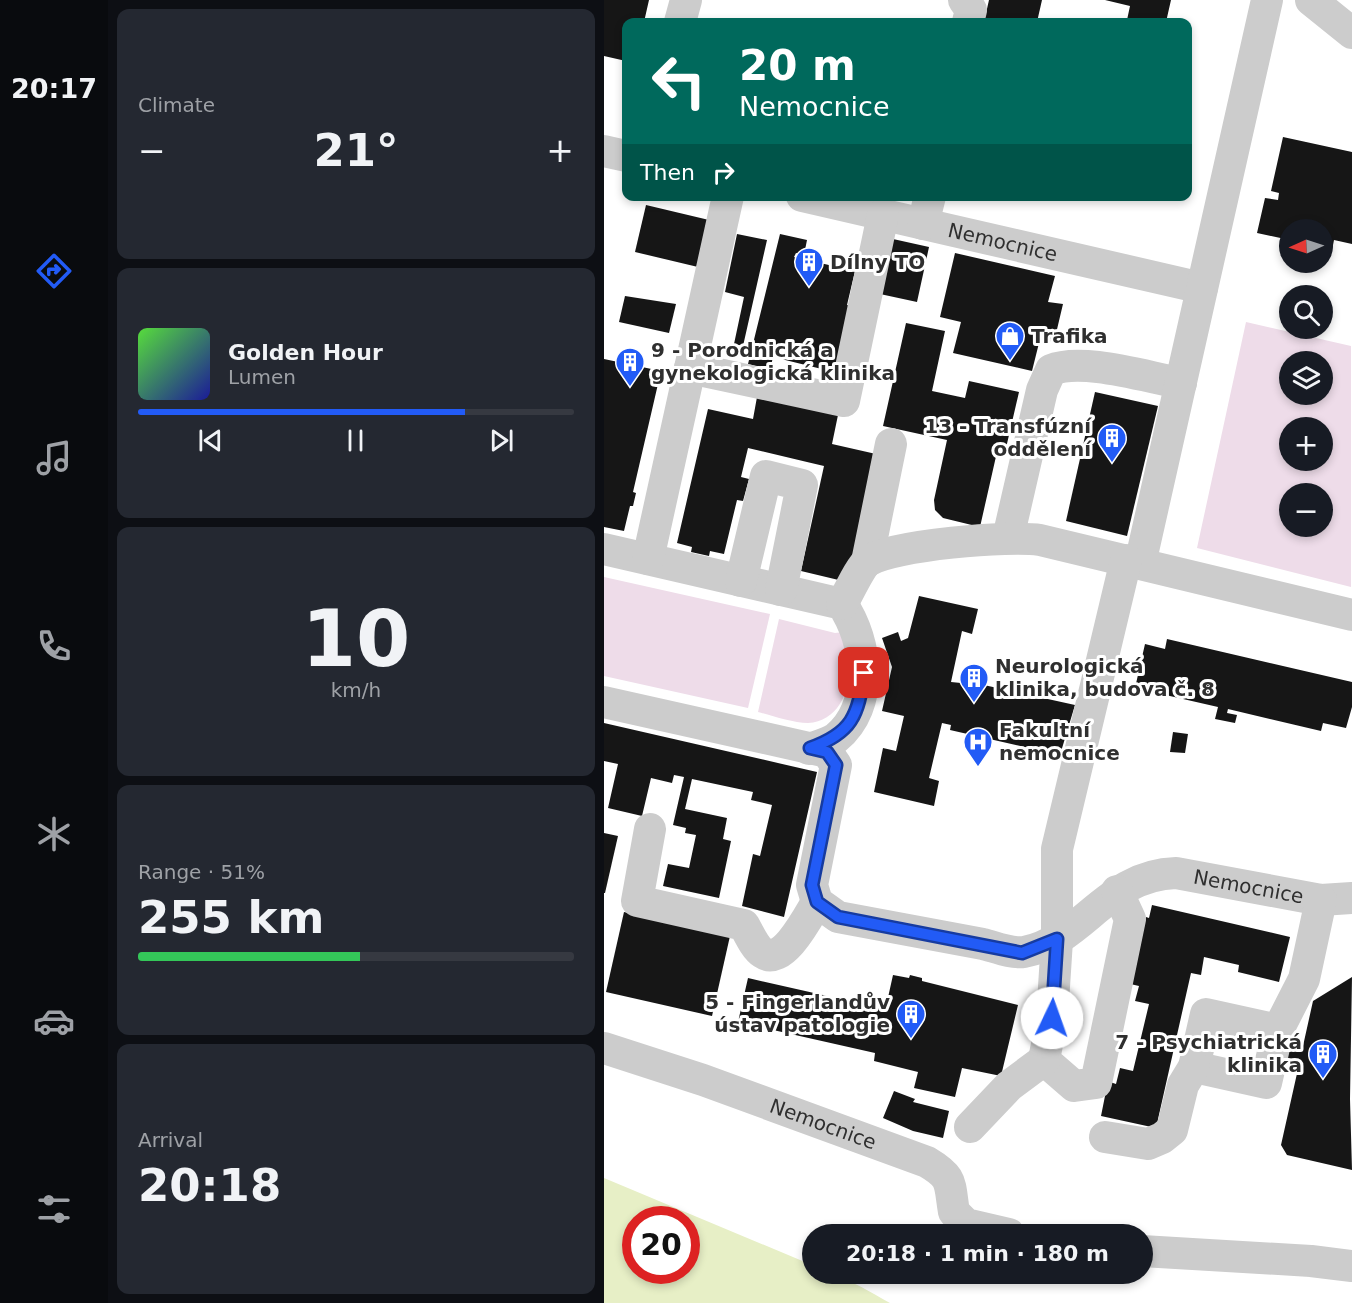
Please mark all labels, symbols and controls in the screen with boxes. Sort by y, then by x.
text: 20 m [739,41,856,90]
icon: left [640,42,718,120]
text: 20:17 [11,73,97,104]
text: Nemocnice [739,91,890,122]
text: Climate [138,93,215,117]
text: 21° [313,124,399,177]
text: − [138,131,166,170]
text: + [546,131,574,170]
icon: right [707,156,740,189]
text: Then [640,160,695,185]
street label: Nemocnice [946,218,1060,266]
north arrow [1279,219,1333,273]
map controls [1279,219,1333,537]
building icon: Dílny TO [793,246,825,288]
icon: directions [33,250,75,292]
place label: Dílny TO [830,250,925,274]
button: search [1279,285,1333,339]
shop icon: Trafika [994,320,1026,362]
place label: Trafika [1031,324,1107,348]
place label: 9 - Porodnická a gynekologická klinika [651,338,895,385]
text: Golden Hour [228,340,383,365]
building icon: 9 - Porodnická a gynekologická klinika [614,346,646,388]
button: layers [1279,351,1333,405]
text: Lumen [228,365,296,389]
place label: 13 - Transfúzní oddělení [924,414,1092,461]
button: + [1279,417,1333,471]
building icon: 13 - Transfúzní oddělení [1096,422,1128,464]
icon: previous [194,424,227,457]
icon: pause [339,424,372,457]
icon: next [485,424,518,457]
icon: music [33,437,75,479]
button: − [1279,483,1333,537]
text: 10 [302,594,410,684]
icon: phone [33,625,75,667]
pin [838,647,889,698]
place label: Neurologická klinika, budova č. 8 [995,654,1215,701]
icon: arrive [847,656,880,689]
building icon: Neurologická klinika, budova č. 8 [958,662,990,704]
text: km/h [331,678,381,702]
place label: Fakultní nemocnice [999,718,1120,765]
hospital icon: Fakultní nemocnice [962,726,994,768]
icon: climate [33,813,75,855]
text: Range · 51% [138,860,265,884]
street label: Nemocnice [1191,864,1306,909]
text: 255 km [138,891,324,944]
position arrow [1020,986,1084,1050]
place label: 5 - Fingerlandův ústav patologie [705,990,890,1037]
building icon: 5 - Fingerlandův ústav patologie [895,998,927,1040]
icon: car [33,1000,75,1042]
place label: 7 - Psychiatrická klinika [1115,1030,1302,1077]
building icon: 7 - Psychiatrická klinika [1307,1038,1339,1080]
street label: Nemocnice [767,1094,880,1154]
text: Arrival [138,1128,203,1152]
text: 20:18 [138,1159,281,1212]
icon: filters [33,1188,75,1230]
speed limit sign: 20 [622,1206,700,1284]
text: 20:18 · 1 min · 180 m [846,1241,1109,1266]

